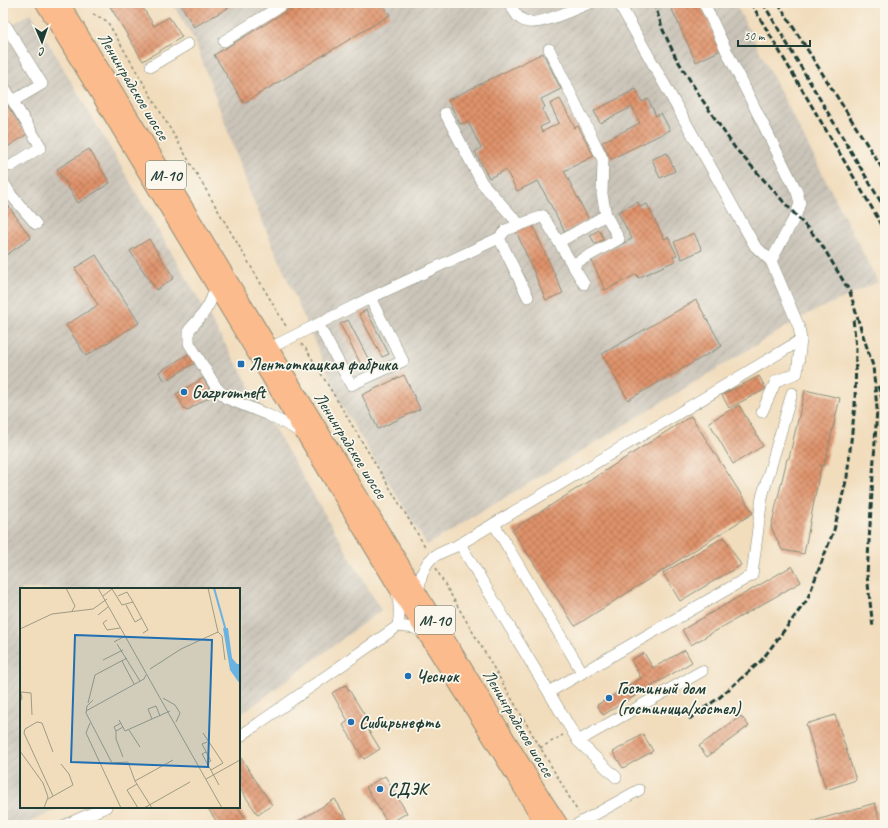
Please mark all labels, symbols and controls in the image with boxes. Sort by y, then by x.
north arrow [22,22,62,62]
scale bar [738,22,810,48]
text: 50 m [744,28,766,44]
street label: Ленинградское шоссе [93,29,175,145]
text: С [38,45,45,59]
road number: М-10 [146,161,186,189]
place label: Лентоткацкая фабрика [249,354,399,375]
marker: Лентоткацкая фабрика [236,359,246,369]
place label: Gazpromneft [192,382,267,403]
marker: Gazpromneft [179,387,189,397]
street label: Ленинградское шоссе [310,388,392,504]
inset map [20,588,240,808]
road number: М-10 [415,606,455,634]
place label: Чеснок [416,666,460,687]
street label: Ленинградское шоссе [478,666,560,782]
marker: Чеснок [403,671,413,681]
place label: Гостиный дом (гостиница/хостел) [617,678,742,719]
marker: Гостиный дом (гостиница/хостел) [604,693,614,703]
place label: Сибирьнефть [359,712,441,733]
marker: Сибирьнефть [346,717,356,727]
place label: СДЭК [388,779,430,800]
marker: СДЭК [375,784,385,794]

